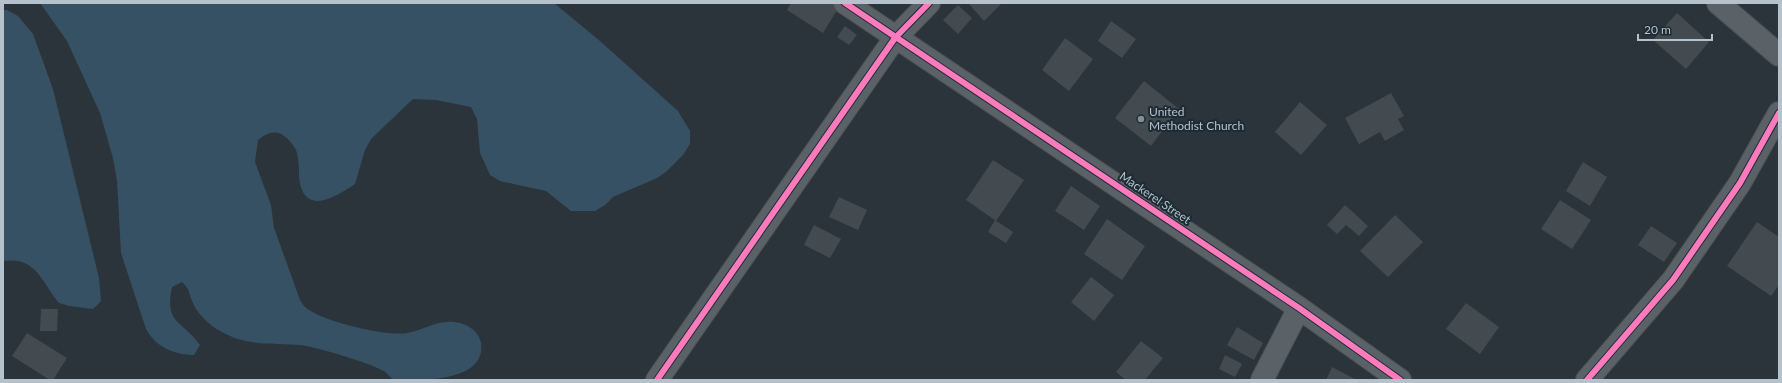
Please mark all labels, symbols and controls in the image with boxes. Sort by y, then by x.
scale bar [1638,16,1712,42]
text: 20 m [1644,22,1671,37]
place label: United Methodist Church [1149,104,1244,133]
marker: United Methodist Church [1136,114,1146,124]
street label: Mackerel Street [1117,168,1194,227]

